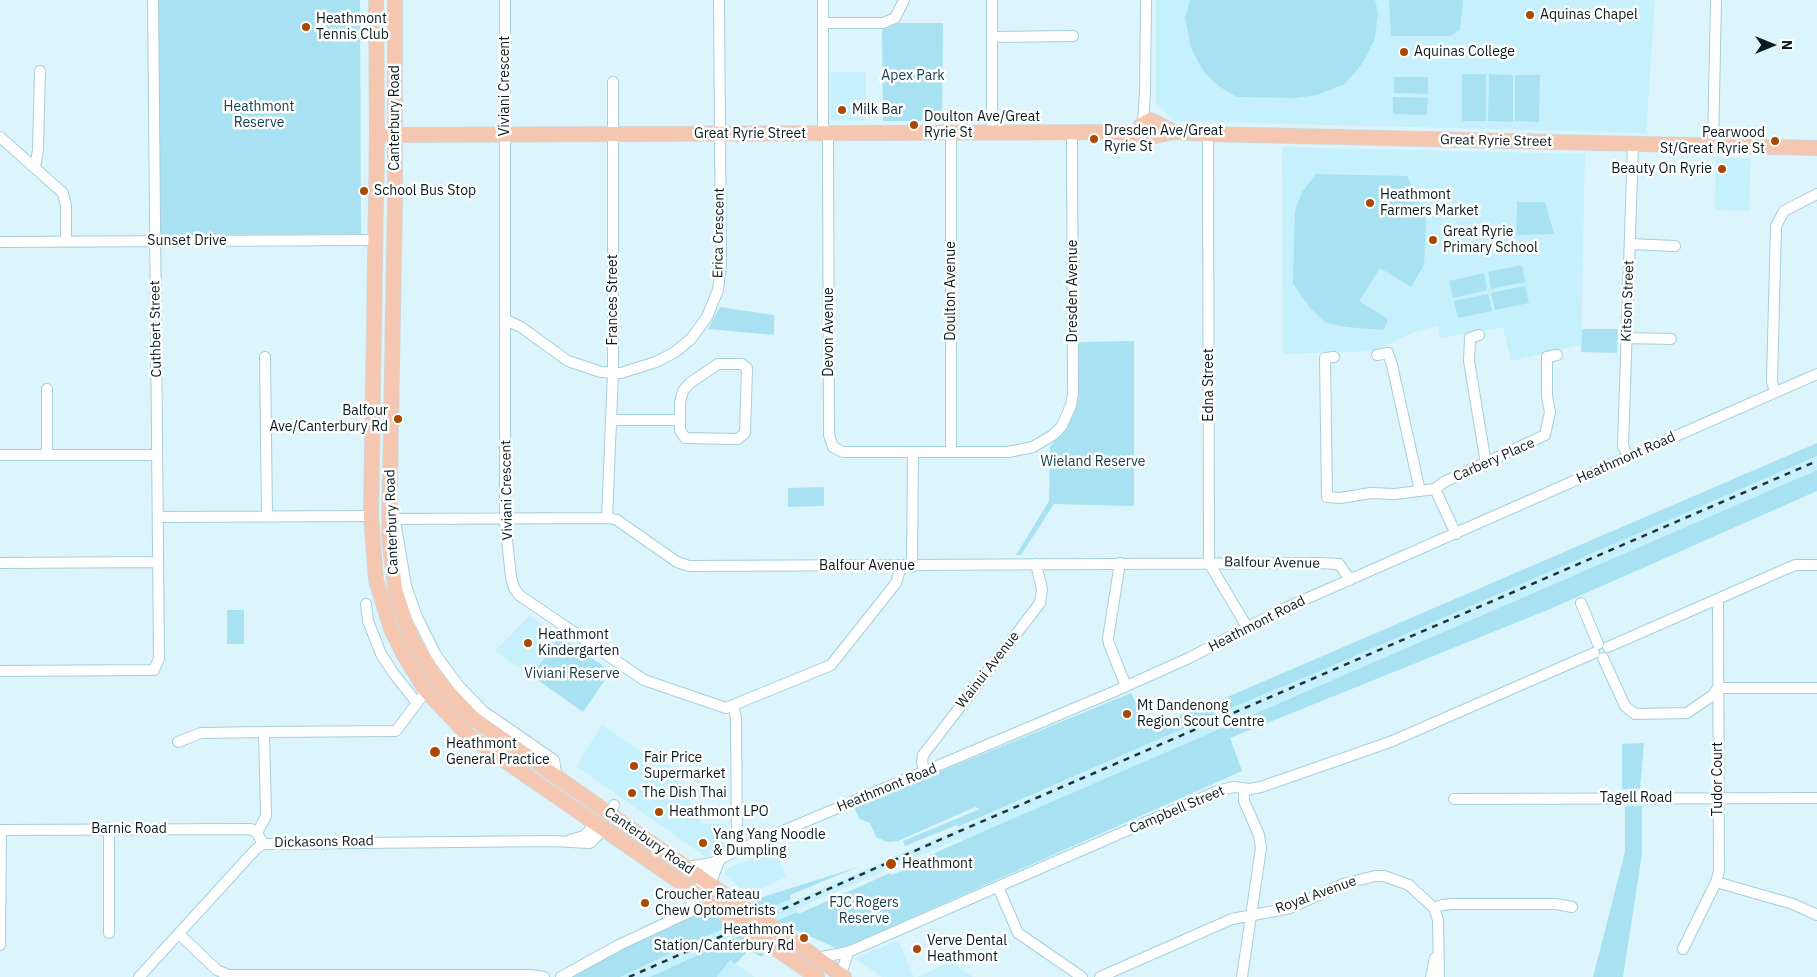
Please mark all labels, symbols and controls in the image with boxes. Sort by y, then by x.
place label: Aquinas Chapel [1540,7,1638,23]
marker: Aquinas Chapel [1524,9,1536,21]
place label: Heathmont Tennis Club [316,11,389,44]
north arrow [1747,20,1797,70]
marker: Heathmont Tennis Club [300,21,312,33]
street label: Viviani Crescent [497,36,513,136]
text: N [1778,40,1796,50]
place label: Aquinas College [1414,44,1515,60]
marker: Aquinas College [1398,46,1410,58]
street label: Canterbury Road [387,65,403,171]
park label: Apex Park [881,68,945,84]
park label: Heathmont Reserve [224,99,294,132]
place label: Milk Bar [852,102,903,118]
marker: Milk Bar [836,104,848,116]
place label: Doulton Ave/Great Ryrie St [924,109,1040,142]
marker: Doulton Ave/Great Ryrie St [908,119,920,131]
place label: Dresden Ave/Great Ryrie St [1104,123,1223,156]
place label: Pearwood St/Great Ryrie St [1660,125,1765,158]
street label: Great Ryrie Street [694,126,806,142]
street label: Great Ryrie Street [1440,132,1552,150]
marker: Dresden Ave/Great Ryrie St [1088,133,1100,145]
marker: Pearwood St/Great Ryrie St [1769,135,1781,147]
place label: Beauty On Ryrie [1611,161,1712,177]
marker: Beauty On Ryrie [1716,163,1728,175]
place label: School Bus Stop [374,183,476,199]
marker: School Bus Stop [358,185,370,197]
place label: Heathmont Farmers Market [1380,187,1479,220]
street label: Erica Crescent [710,188,728,278]
marker: Heathmont Farmers Market [1364,197,1376,209]
place label: Great Ryrie Primary School [1443,224,1538,256]
street label: Sunset Drive [147,233,227,249]
marker: Great Ryrie Primary School [1427,234,1439,246]
street label: Dresden Avenue [1065,240,1081,342]
street label: Doulton Avenue [943,241,959,341]
street label: Frances Street [605,254,621,346]
street label: Kitson Street [1618,260,1638,342]
street label: Cuthbert Street [147,280,165,378]
street label: Devon Avenue [821,287,837,377]
street label: Edna Street [1201,348,1217,422]
place label: Balfour Ave/Canterbury Rd [269,403,388,436]
marker: Balfour Ave/Canterbury Rd [392,413,404,425]
street label: Heathmont Road [1574,429,1678,487]
street label: Carbery Place [1451,435,1537,485]
street label: Viviani Crescent [498,440,516,540]
park label: Wieland Reserve [1041,454,1145,470]
street label: Canterbury Road [382,469,402,575]
street label: Balfour Avenue [1224,554,1320,572]
street label: Balfour Avenue [819,558,915,574]
street label: Heathmont Road [1206,592,1308,656]
place label: Heathmont Kindergarten [538,627,619,660]
street label: Wainui Avenue [953,628,1023,712]
marker: Heathmont Kindergarten [522,637,534,649]
park label: Viviani Reserve [524,666,620,682]
place label: Mt Dandenong Region Scout Centre [1137,698,1265,730]
marker: Mt Dandenong Region Scout Centre [1121,708,1133,720]
place label: Heathmont General Practice [446,736,550,769]
street label: Tudor Court [1710,742,1726,816]
marker: Heathmont General Practice [428,745,442,759]
place label: Fair Price Supermarket [644,750,726,782]
marker: Fair Price Supermarket [628,760,640,772]
street label: Heathmont Road [835,760,939,816]
street label: Campbell Street [1127,782,1227,838]
place label: The Dish Thai [642,785,727,801]
marker: The Dish Thai [626,787,638,799]
street label: Tagell Road [1600,790,1672,806]
street label: Canterbury Road [601,804,697,878]
place label: Heathmont LPO [669,804,769,820]
marker: Heathmont LPO [653,806,665,818]
street label: Barnic Road [91,821,167,837]
place label: Yang Yang Noodle & Dumpling [713,827,826,860]
street label: Dickasons Road [274,833,374,851]
marker: Yang Yang Noodle & Dumpling [697,837,709,849]
place label: Heathmont [902,856,973,872]
marker: Heathmont [884,857,898,871]
street label: Royal Avenue [1273,873,1359,917]
place label: Croucher Rateau Chew Optometrists [655,887,776,920]
park label: FJC Rogers Reserve [829,895,899,928]
marker: Croucher Rateau Chew Optometrists [639,897,651,909]
place label: Heathmont Station/Canterbury Rd [654,922,794,954]
marker: Heathmont Station/Canterbury Rd [798,932,810,944]
place label: Verve Dental Heathmont [927,933,1007,966]
marker: Verve Dental Heathmont [911,943,923,955]

